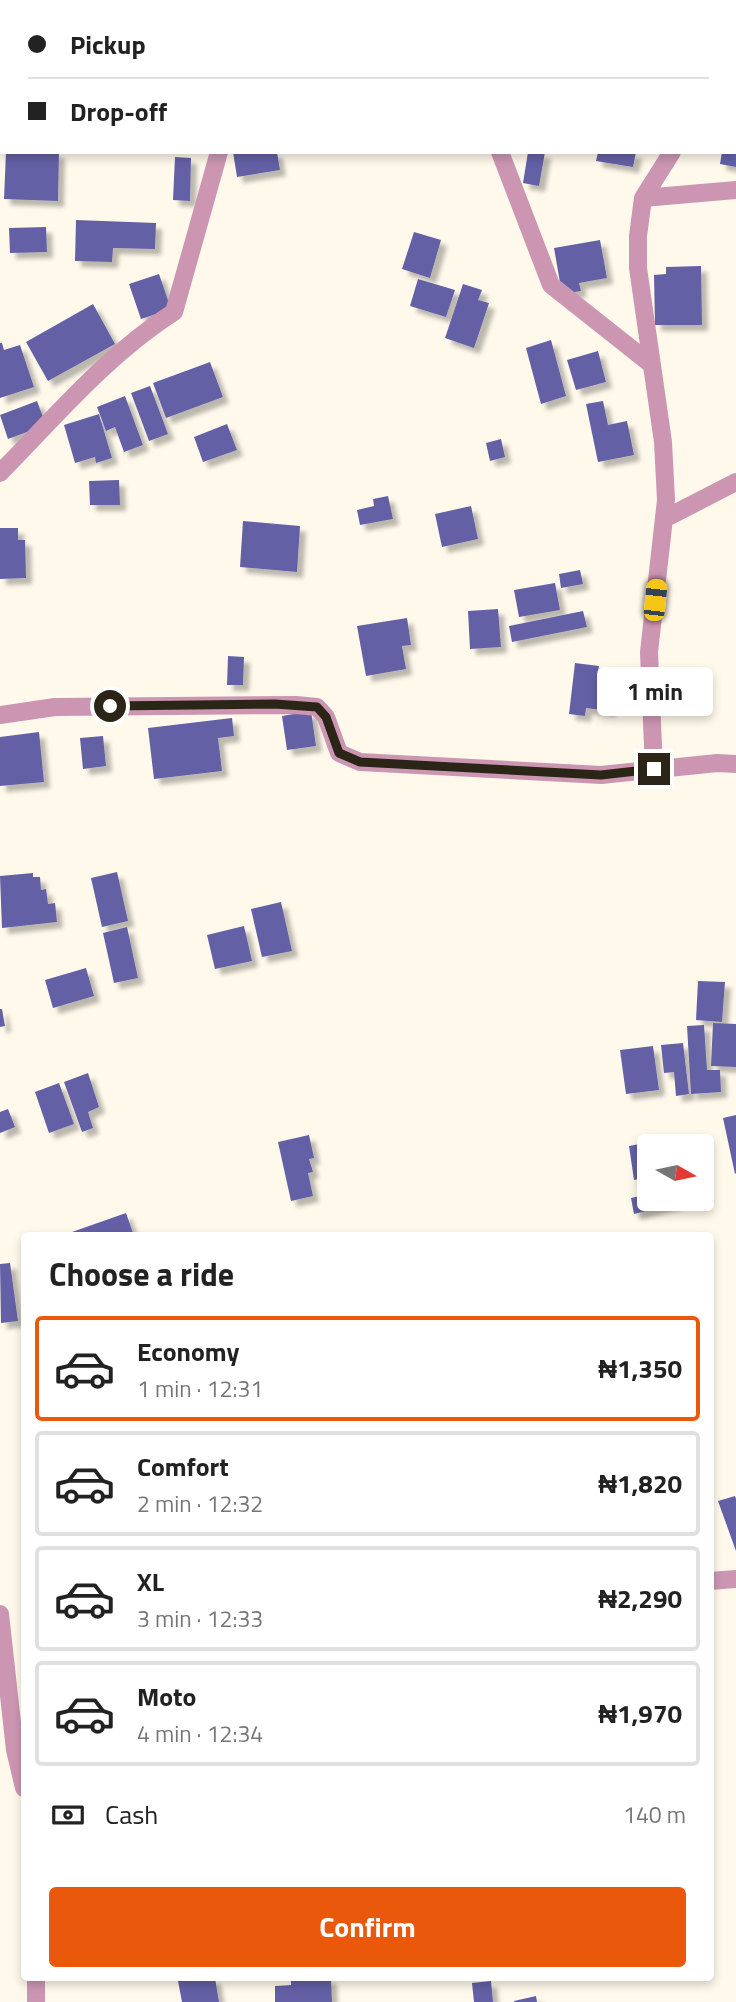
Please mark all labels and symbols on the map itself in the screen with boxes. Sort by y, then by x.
car [643,578,668,622]
callout: 1 min [596,668,712,716]
route start [94,690,126,722]
route end [638,753,670,785]
north arrow [637,1134,714,1211]

